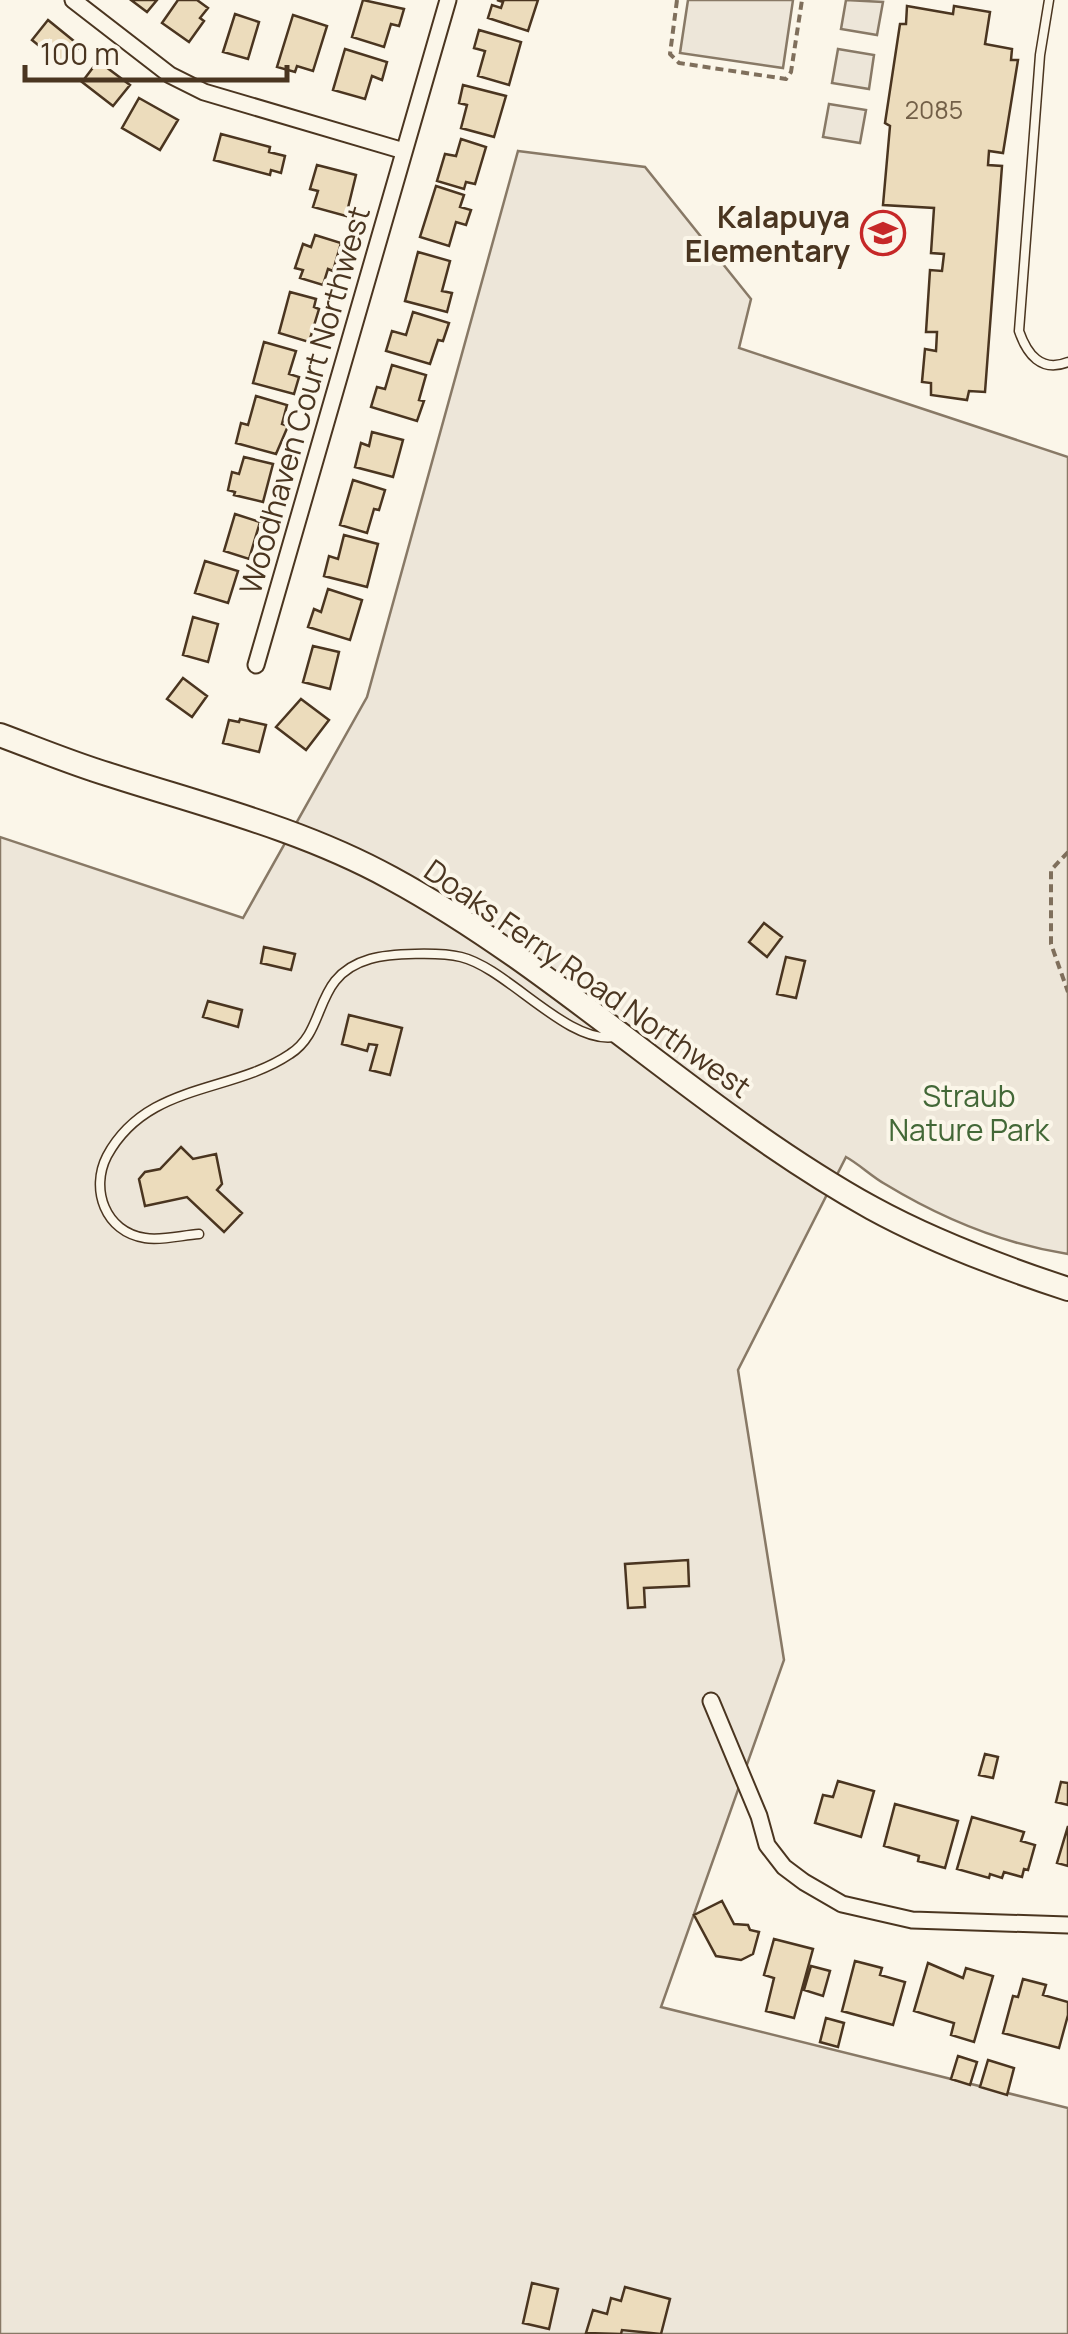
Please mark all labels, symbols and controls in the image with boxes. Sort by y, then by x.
scale bar [25,20,288,82]
text: 100 m [40,33,120,74]
house number: 2085 [905,92,963,127]
place label: Kalapuya Elementary [685,196,850,271]
street label: Woodhaven Court Northwest [229,201,379,599]
school or university icon: Kalapuya Elementary [860,210,906,256]
street label: Doaks Ferry Road Northwest [416,849,760,1107]
park label: Straub Nature Park [889,1075,1051,1150]

